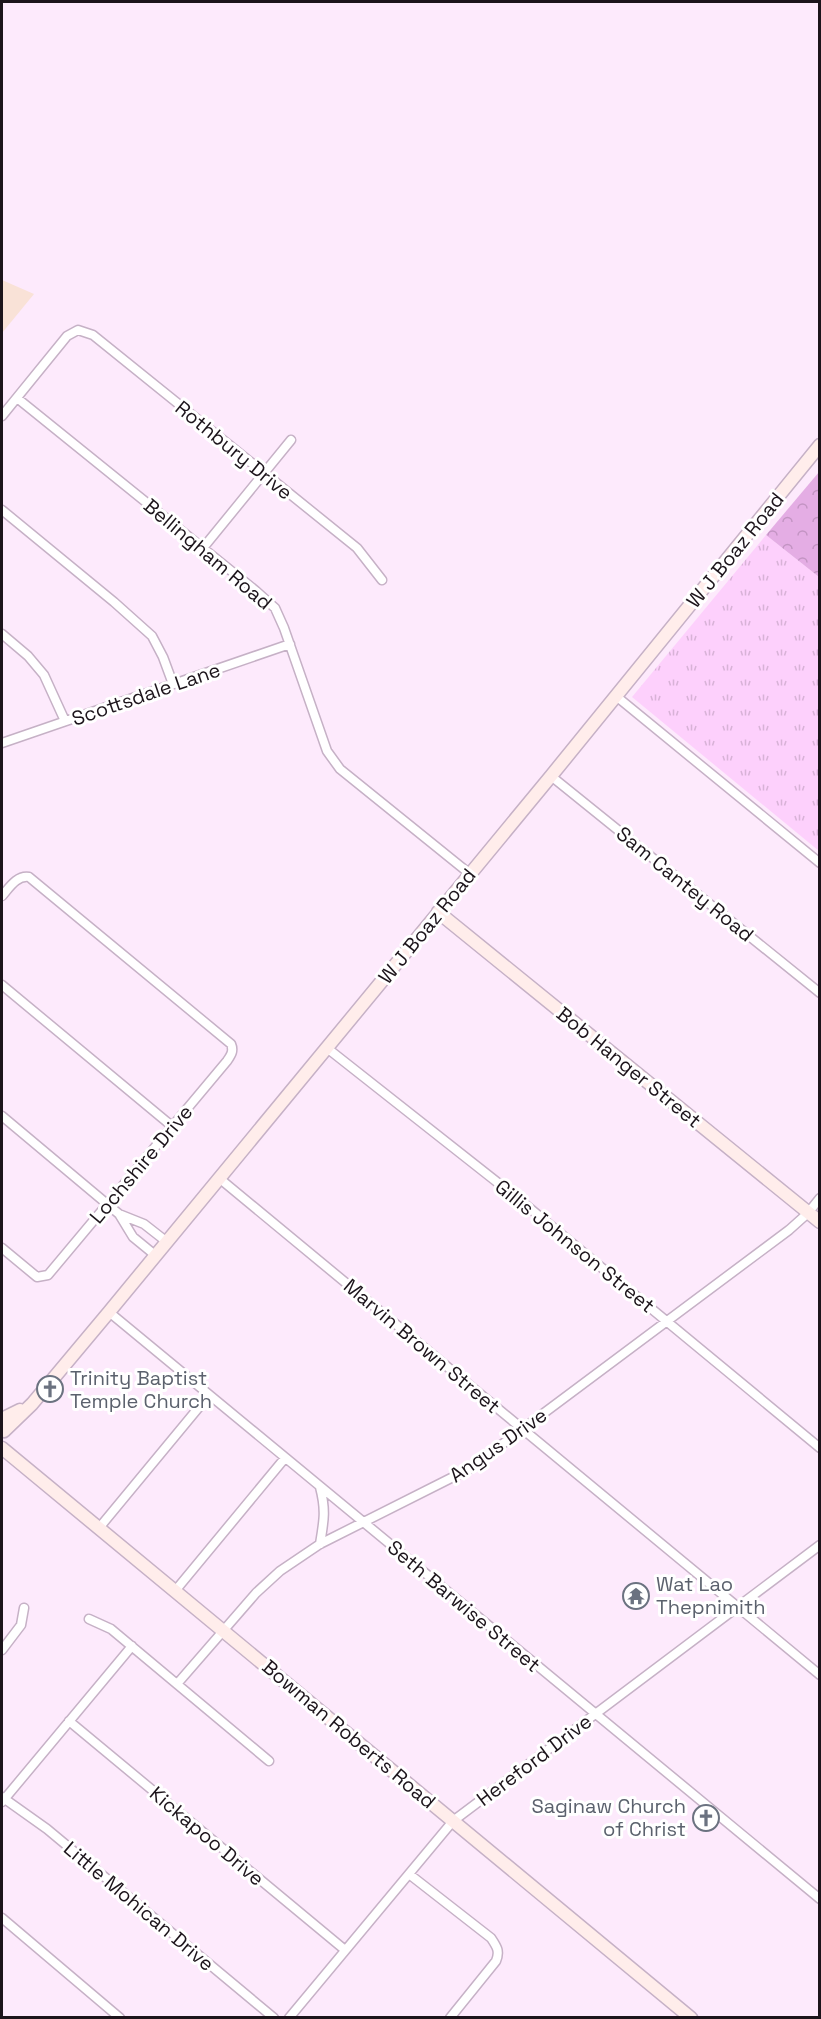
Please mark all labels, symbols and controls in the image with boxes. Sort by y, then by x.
street label: Rothbury Drive [170,395,298,505]
street label: W J Boaz Road [680,487,790,613]
street label: Bellingham Road [138,493,278,615]
street label: Scottsdale Lane [68,656,224,732]
street label: Sam Cantey Road [611,821,759,947]
street label: W J Boaz Road [372,863,482,989]
street label: Bob Hanger Street [551,1001,707,1133]
street label: Lochshire Drive [84,1099,198,1229]
street label: Gillis Johnson Street [490,1174,660,1318]
street label: Marvin Brown Street [338,1273,506,1419]
place label: Trinity Baptist Temple Church [70,1365,212,1414]
church icon: Trinity Baptist Temple Church [35,1374,65,1404]
street label: Angus Drive [444,1402,552,1488]
street label: Seth Barwise Street [382,1534,546,1678]
place label: Wat Lao Thepnimith [656,1571,765,1620]
temple icon: Wat Lao Thepnimith [621,1581,651,1611]
street label: Bowman Roberts Road [257,1654,441,1814]
street label: Hereford Drive [471,1708,597,1812]
street label: Kickapoo Drive [144,1780,270,1892]
place label: Saginaw Church of Christ [531,1793,686,1842]
church icon: Saginaw Church of Christ [691,1803,721,1833]
street label: Little Mohican Drive [58,1835,220,1977]

